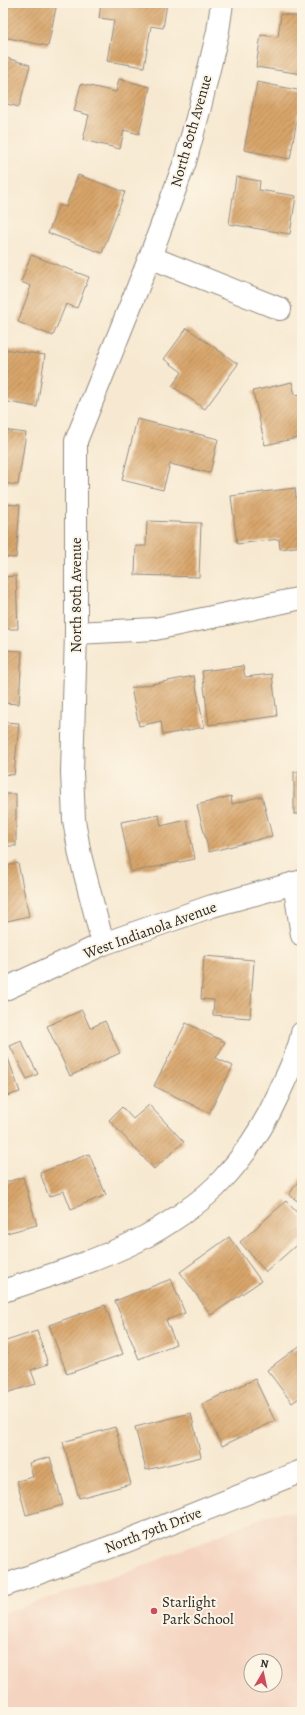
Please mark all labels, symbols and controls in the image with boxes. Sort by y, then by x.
street label: North 80th Avenue [165,72,217,189]
street label: North 80th Avenue [66,537,86,653]
street label: West Indianola Avenue [80,897,220,964]
street label: North 79th Drive [102,1502,205,1558]
place label: Starlight Park School [162,1592,234,1629]
marker: Starlight Park School [149,1606,159,1616]
north arrow [243,1653,283,1693]
text: N [259,1656,270,1672]

